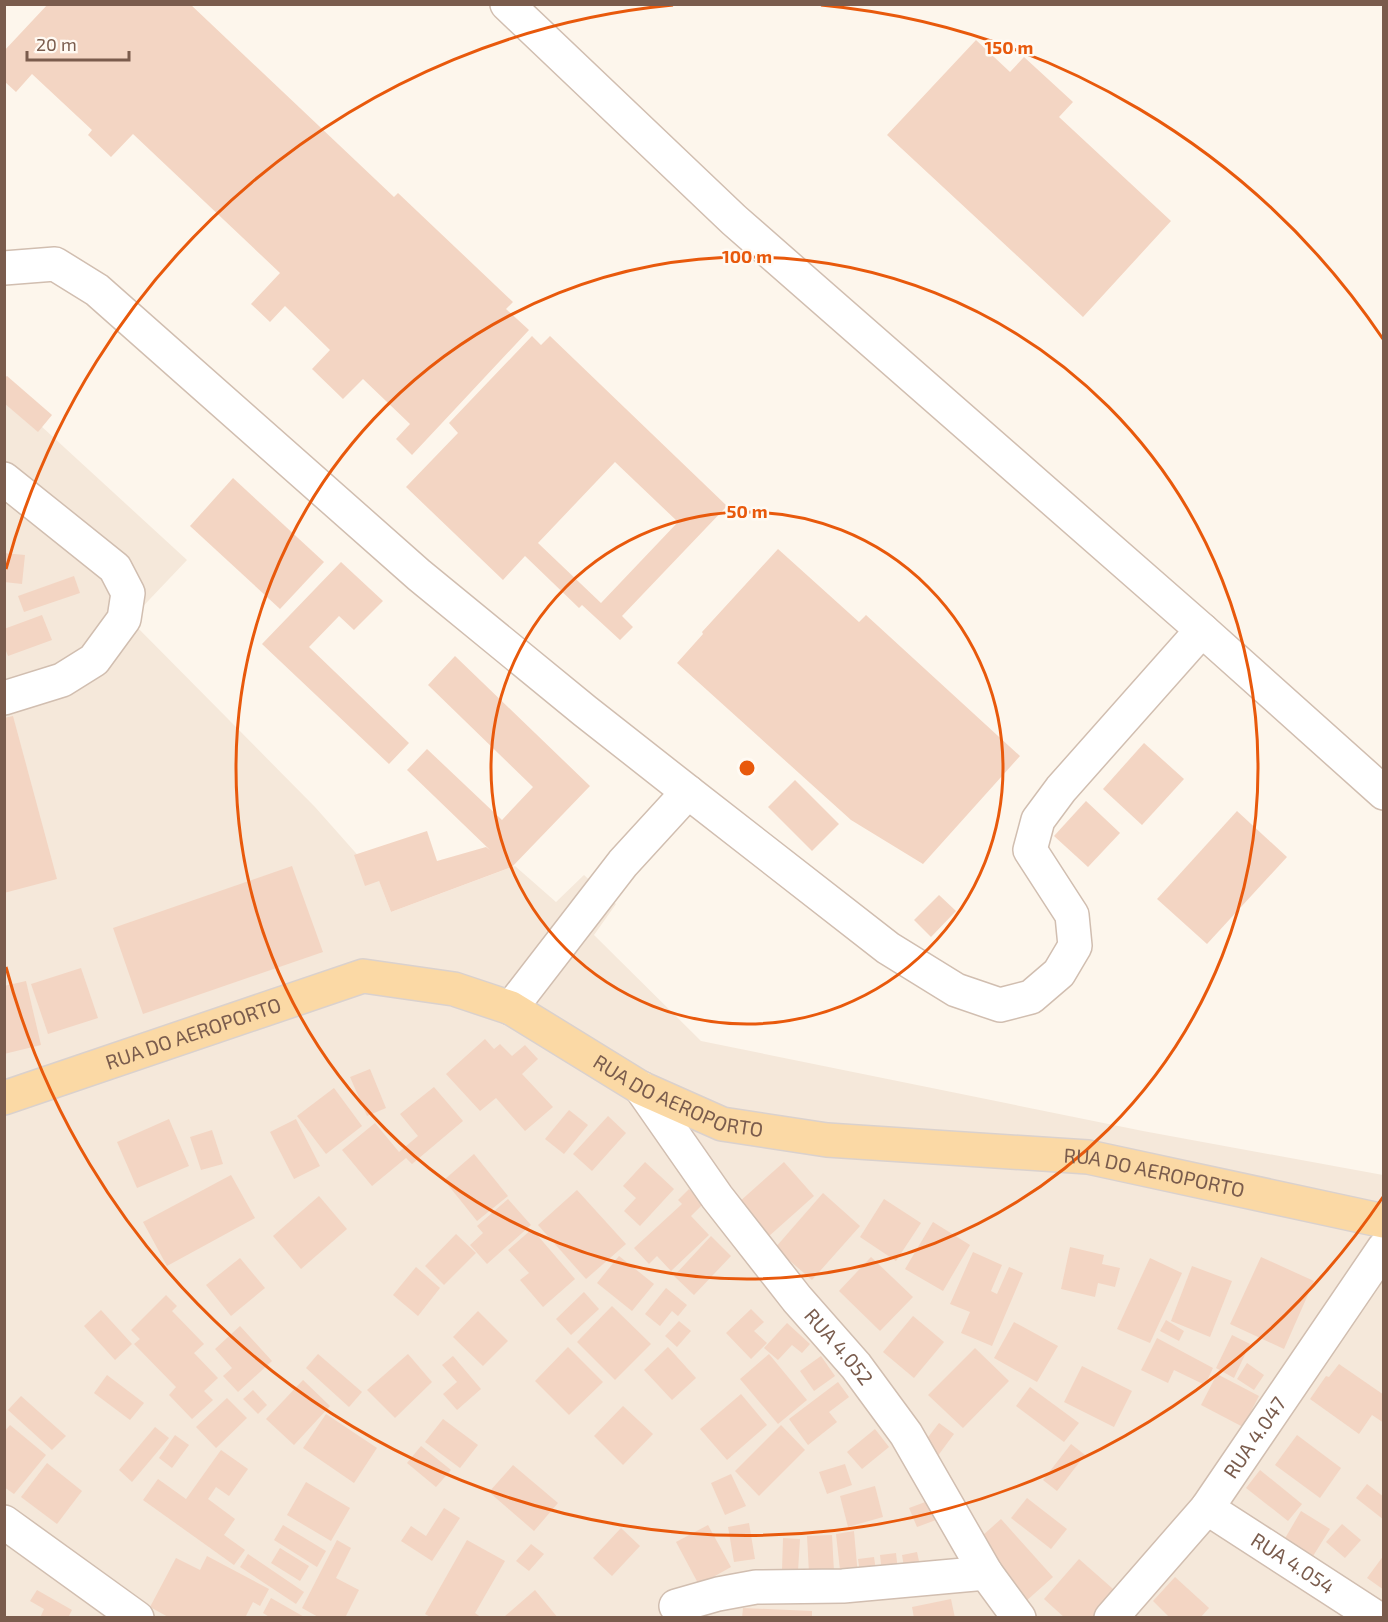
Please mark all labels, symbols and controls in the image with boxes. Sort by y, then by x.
scale bar [27,24,129,62]
text: 20 m [36,33,77,55]
text: 150 m [985,36,1033,58]
text: 100 m [722,245,772,267]
text: 50 m [726,500,768,522]
centre of rings [737,758,757,778]
street label: RUA DO AEROPORTO [102,992,284,1074]
street label: RUA DO AEROPORTO [589,1049,765,1141]
street label: RUA DO AEROPORTO [1063,1142,1247,1202]
street label: RUA 4.052 [800,1303,879,1389]
street label: RUA 4.047 [1218,1392,1290,1483]
street label: RUA 4.054 [1247,1527,1339,1598]

